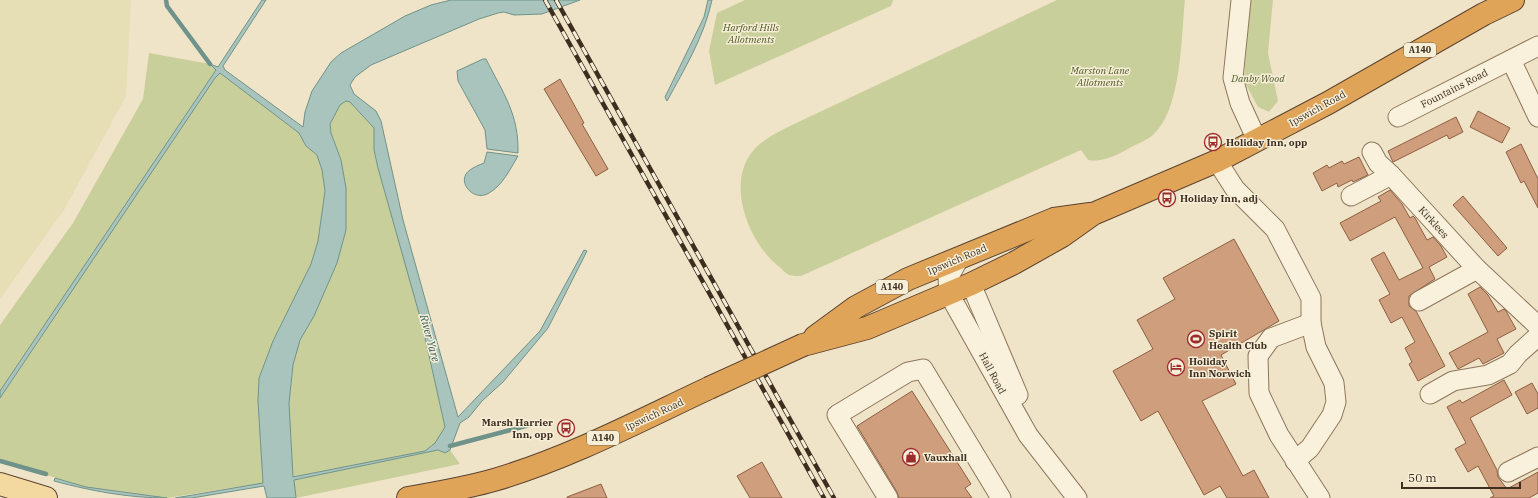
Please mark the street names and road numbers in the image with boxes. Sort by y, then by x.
road number: A140 [1404,43,1436,57]
street label: Fountains Road [1418,66,1490,111]
street label: Ipswich Road [1287,87,1348,129]
street label: Kirklees [1416,203,1452,241]
street label: Ipswich Road [926,241,989,278]
road number: A140 [876,280,908,294]
street label: Hall Road [976,350,1009,396]
street label: Ipswich Road [623,395,685,434]
road number: A140 [587,431,619,445]

